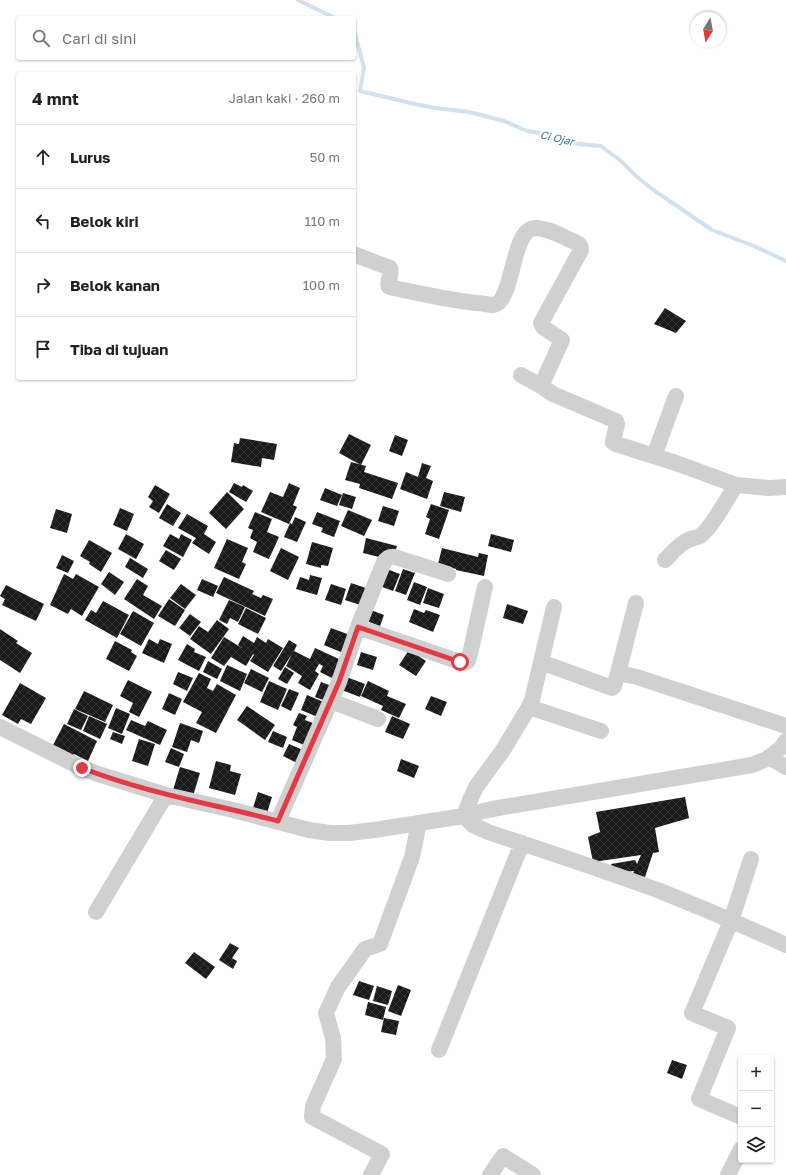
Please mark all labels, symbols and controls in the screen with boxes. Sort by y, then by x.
north arrow [690,12,726,48]
search box [16,16,356,60]
icon: search [30,27,52,49]
text: Cari di sini [62,29,137,47]
text: 4 mnt [32,88,79,109]
text: Jalan kaki · 260 m [229,90,340,106]
water label: Ci Ojar [538,127,577,149]
icon: ahead [32,146,54,168]
text: Lurus [70,148,111,166]
text: 50 m [310,149,340,165]
icon: left [32,210,54,232]
text: Belok kiri [70,212,139,230]
text: 110 m [305,213,340,229]
icon: right [32,274,54,296]
text: Belok kanan [70,276,160,294]
text: 100 m [303,277,340,293]
icon: arrive [32,338,54,360]
text: Tiba di tujuan [70,340,168,358]
route start [451,653,469,671]
route end [73,759,91,777]
map controls [738,1055,774,1163]
button: + [738,1055,774,1091]
button: − [738,1091,774,1127]
button: layers [738,1127,774,1163]

